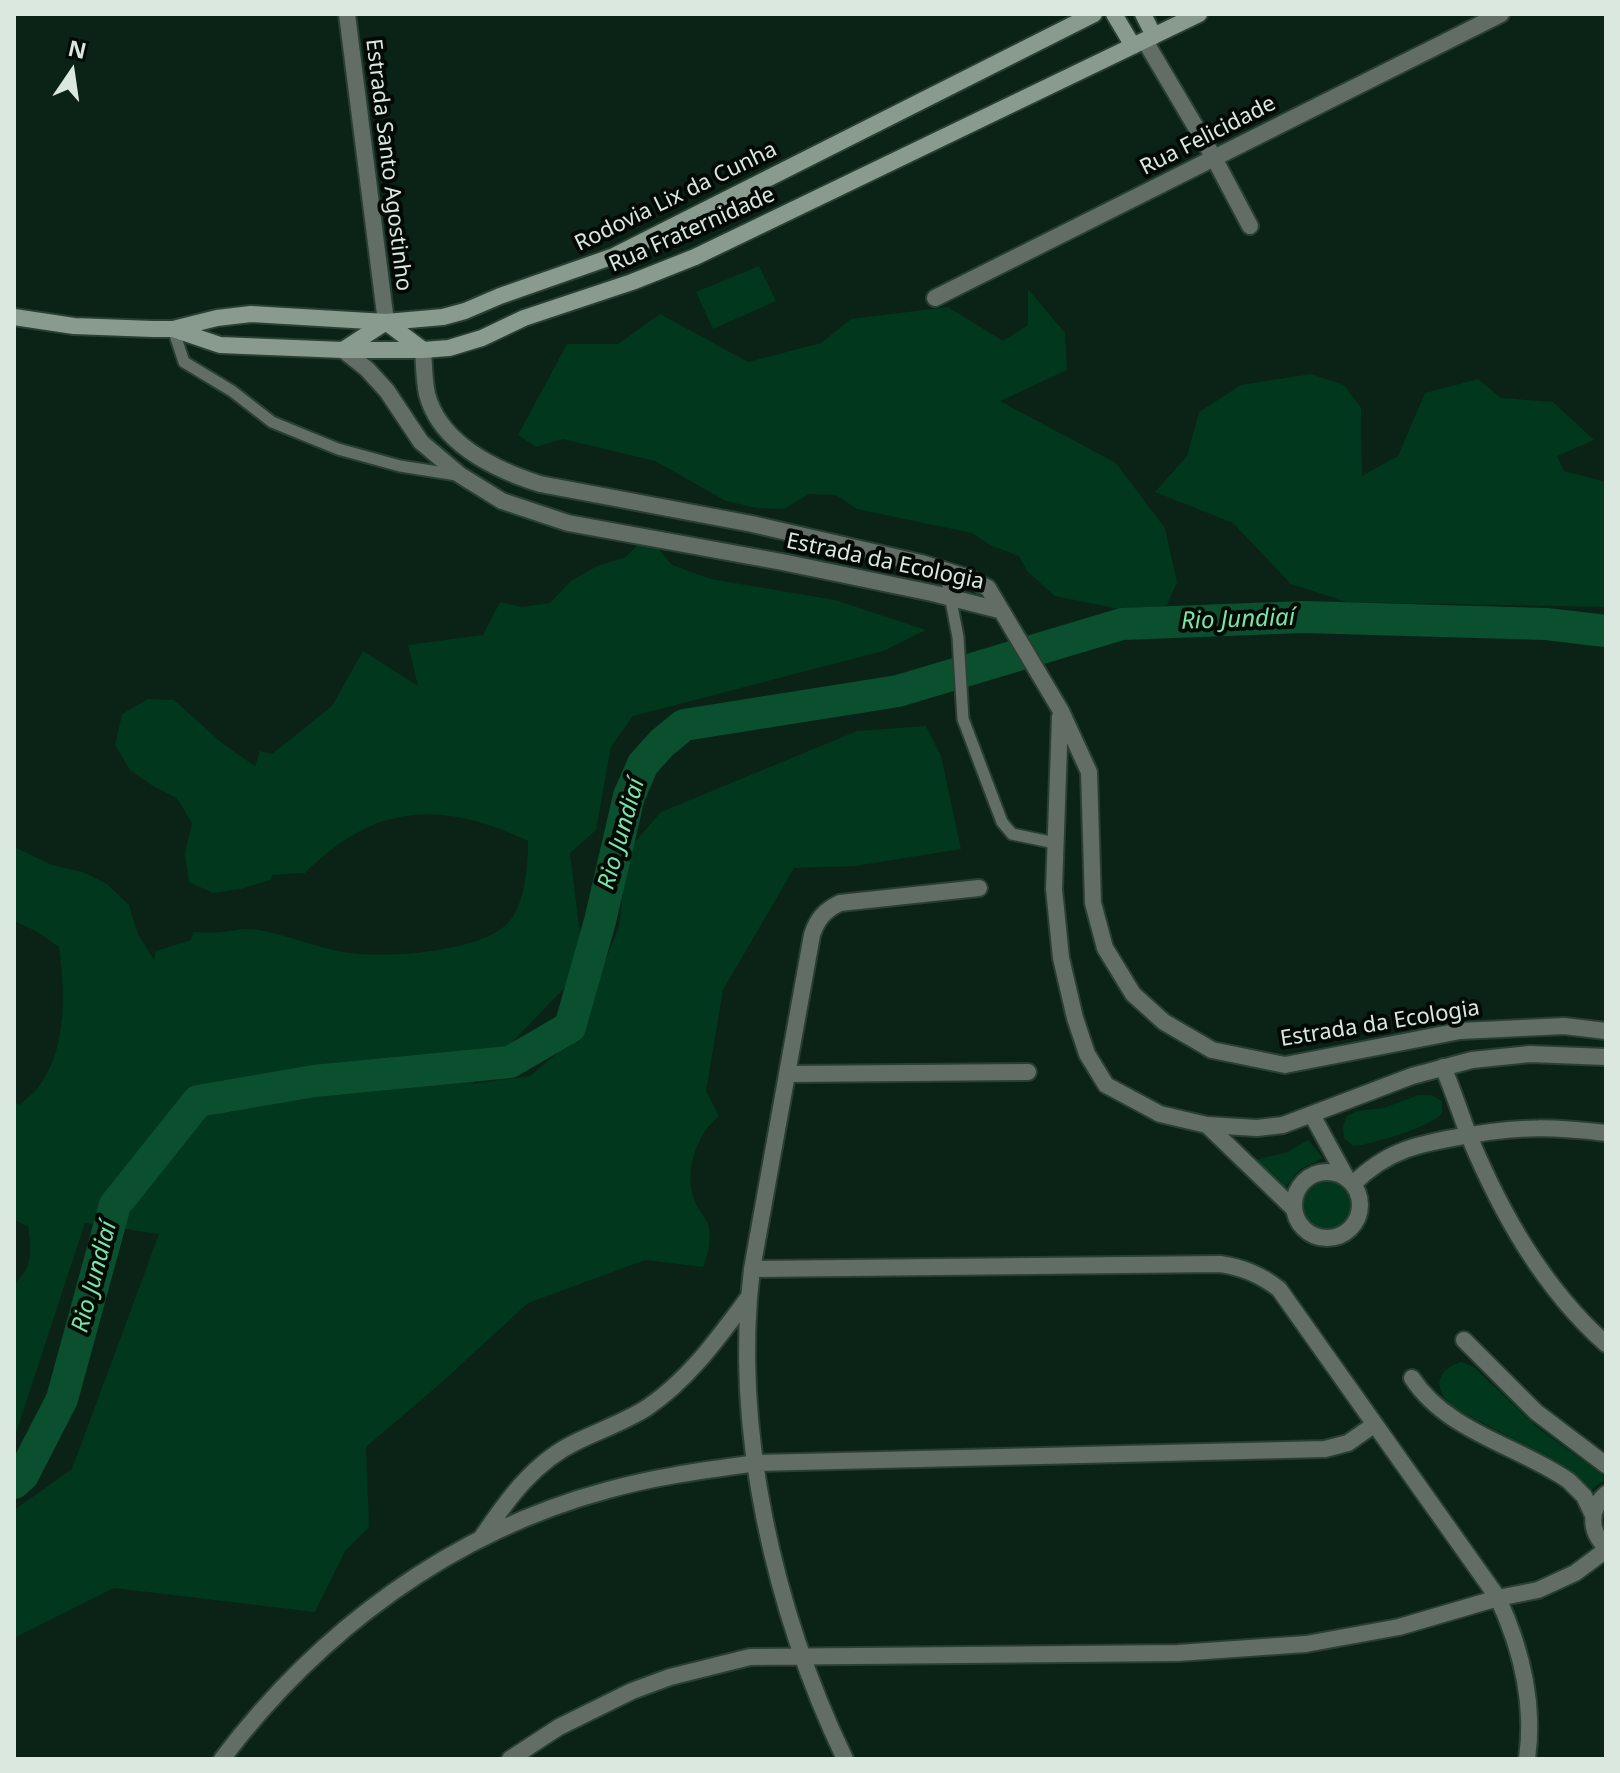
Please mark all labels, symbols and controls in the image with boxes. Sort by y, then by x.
north arrow [32,32,112,112]
text: N [65,32,89,65]
street label: Estrada Santo Agostinho [359,37,417,293]
street label: Rua Felicidade [1136,91,1280,181]
street label: Rodovia Lix da Cunha [571,137,781,257]
street label: Rua Fraternidade [605,182,779,278]
street label: Estrada da Ecologia [784,528,986,596]
water label: Rio Jundiaí [1181,604,1295,636]
water label: Rio Jundiaí [592,775,652,893]
street label: Estrada da Ecologia [1278,995,1482,1053]
water label: Rio Jundiaí [66,1218,124,1336]

